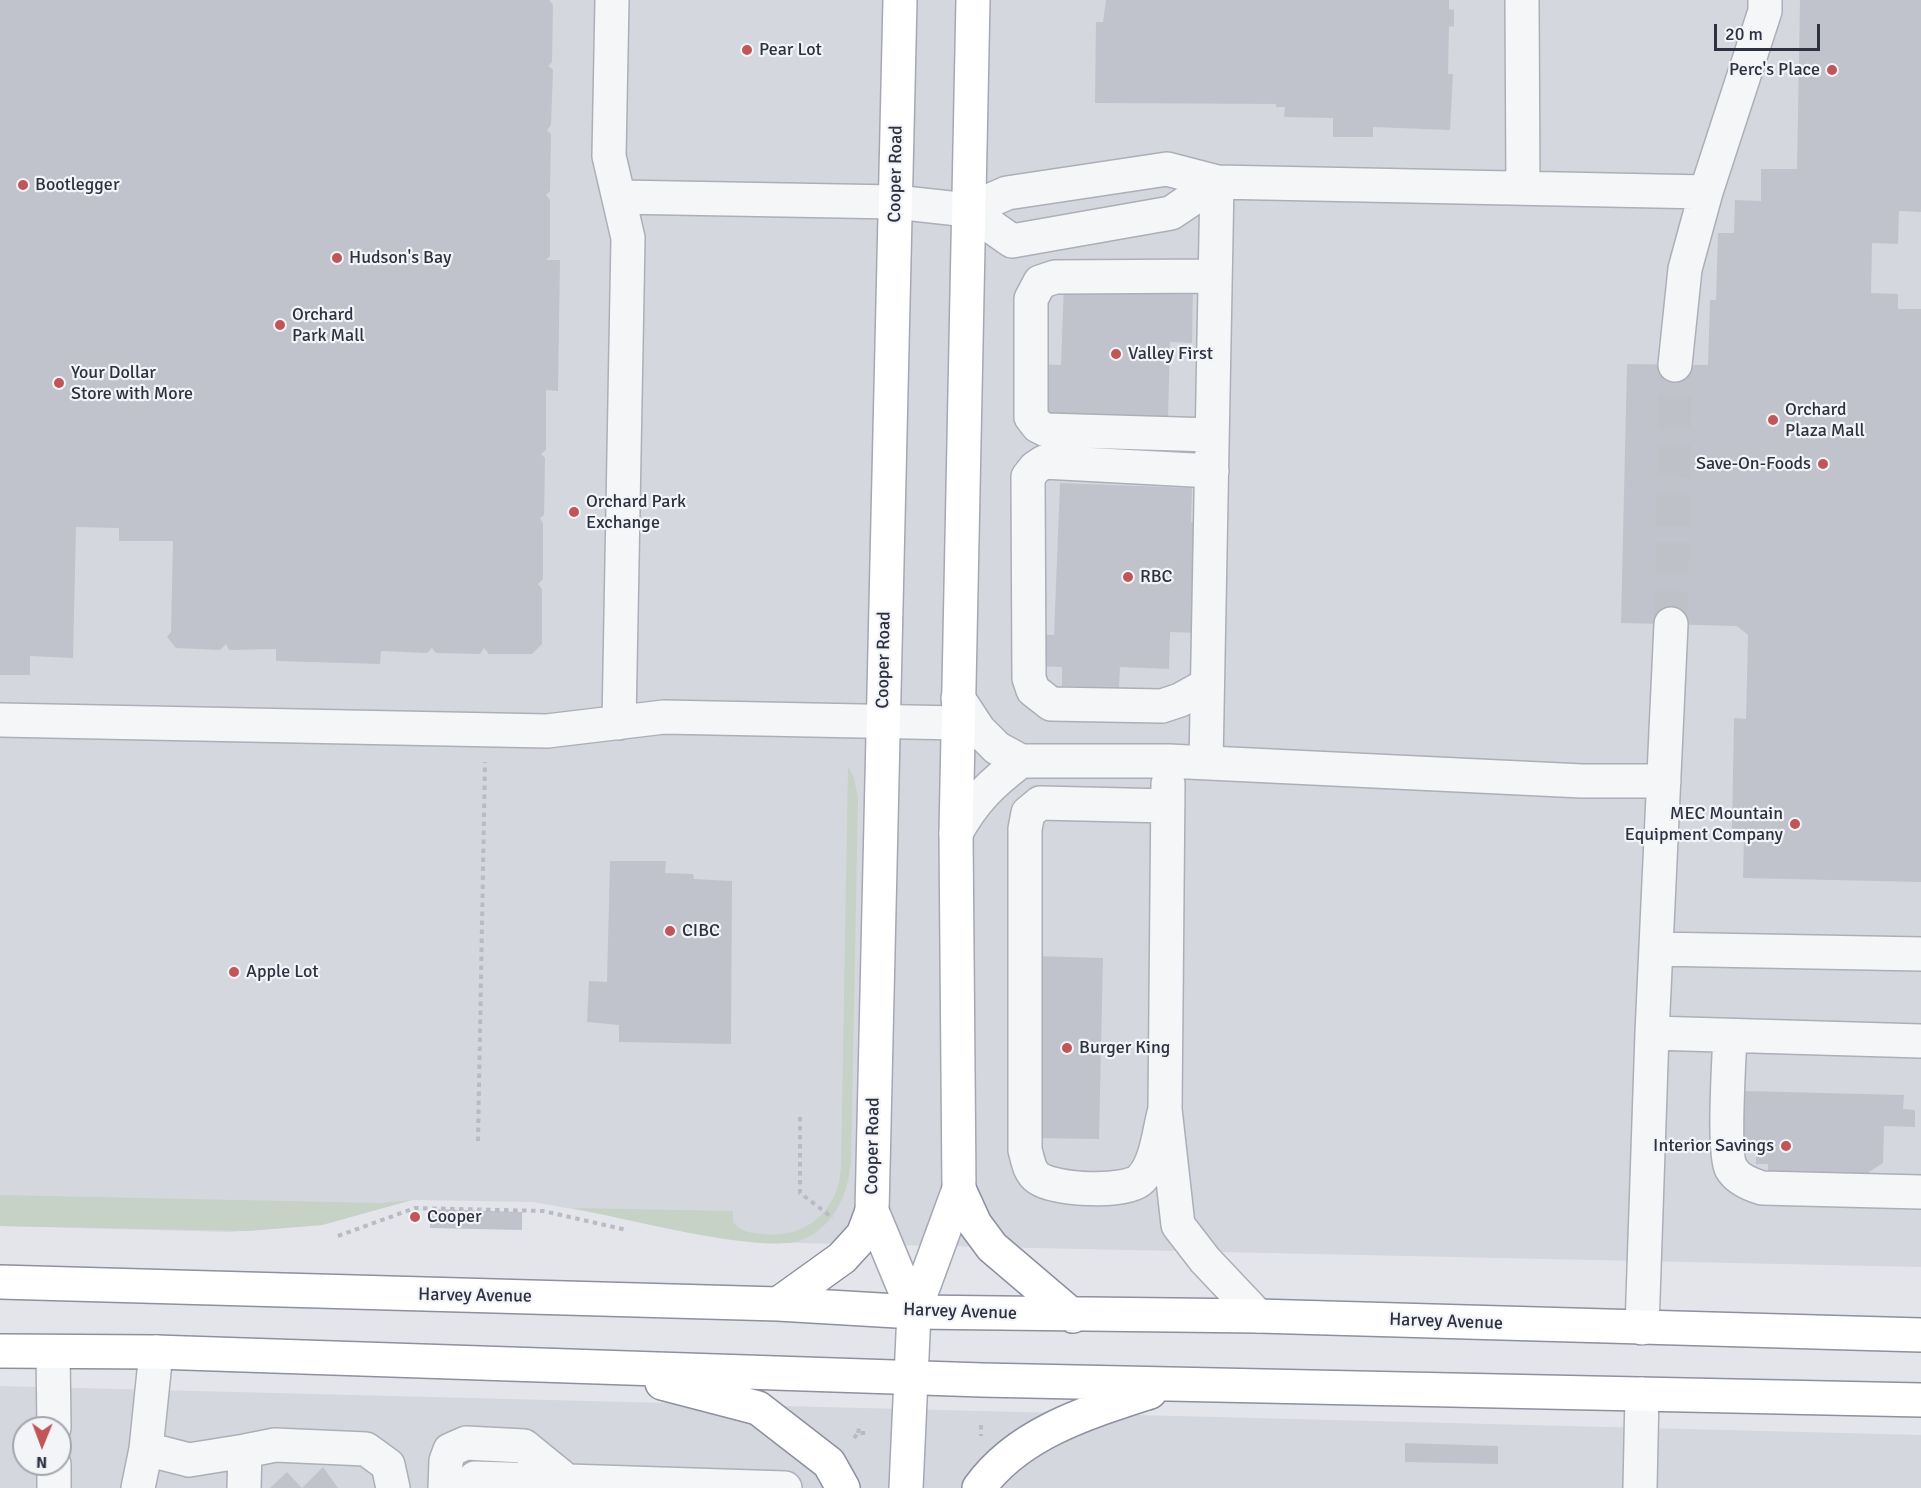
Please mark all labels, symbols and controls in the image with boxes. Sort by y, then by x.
scale bar [1717,12,1824,50]
text: 20 m [1725,23,1763,45]
place label: Pear Lot [759,39,822,61]
marker: Pear Lot [740,43,754,57]
place label: Perc's Place [1729,59,1820,81]
marker: Perc's Place [1825,63,1839,77]
street label: Cooper Road [884,125,908,223]
place label: Bootlegger [35,174,119,196]
marker: Bootlegger [16,178,30,192]
place label: Hudson's Bay [349,247,451,269]
marker: Hudson's Bay [330,251,344,265]
place label: Orchard Park Mall [292,304,365,346]
marker: Orchard Park Mall [273,318,287,332]
place label: Valley First [1128,343,1213,365]
marker: Valley First [1109,347,1123,361]
place label: Your Dollar Store with More [71,362,193,404]
marker: Your Dollar Store with More [52,376,66,390]
place label: Orchard Plaza Mall [1785,399,1865,442]
marker: Orchard Plaza Mall [1766,413,1780,427]
place label: Save-On-Foods [1696,453,1811,475]
marker: Save-On-Foods [1816,457,1830,471]
place label: Orchard Park Exchange [586,491,686,534]
marker: Orchard Park Exchange [567,505,581,519]
place label: RBC [1140,566,1172,588]
marker: RBC [1121,570,1135,584]
street label: Cooper Road [872,611,896,709]
place label: MEC Mountain Equipment Company [1625,803,1783,846]
marker: MEC Mountain Equipment Company [1788,817,1802,831]
place label: CIBC [682,920,720,942]
marker: CIBC [663,924,677,938]
place label: Apple Lot [246,961,319,983]
marker: Apple Lot [227,965,241,979]
place label: Burger King [1079,1037,1170,1059]
marker: Burger King [1060,1041,1074,1055]
street label: Cooper Road [861,1097,885,1195]
place label: Interior Savings [1653,1135,1774,1157]
marker: Interior Savings [1779,1139,1793,1153]
place label: Cooper [427,1206,482,1228]
marker: Cooper [408,1210,422,1224]
street label: Harvey Avenue [418,1284,532,1308]
street label: Harvey Avenue [903,1299,1017,1325]
street label: Harvey Avenue [1389,1309,1503,1335]
north arrow [12,1416,72,1476]
text: N [36,1452,47,1472]

